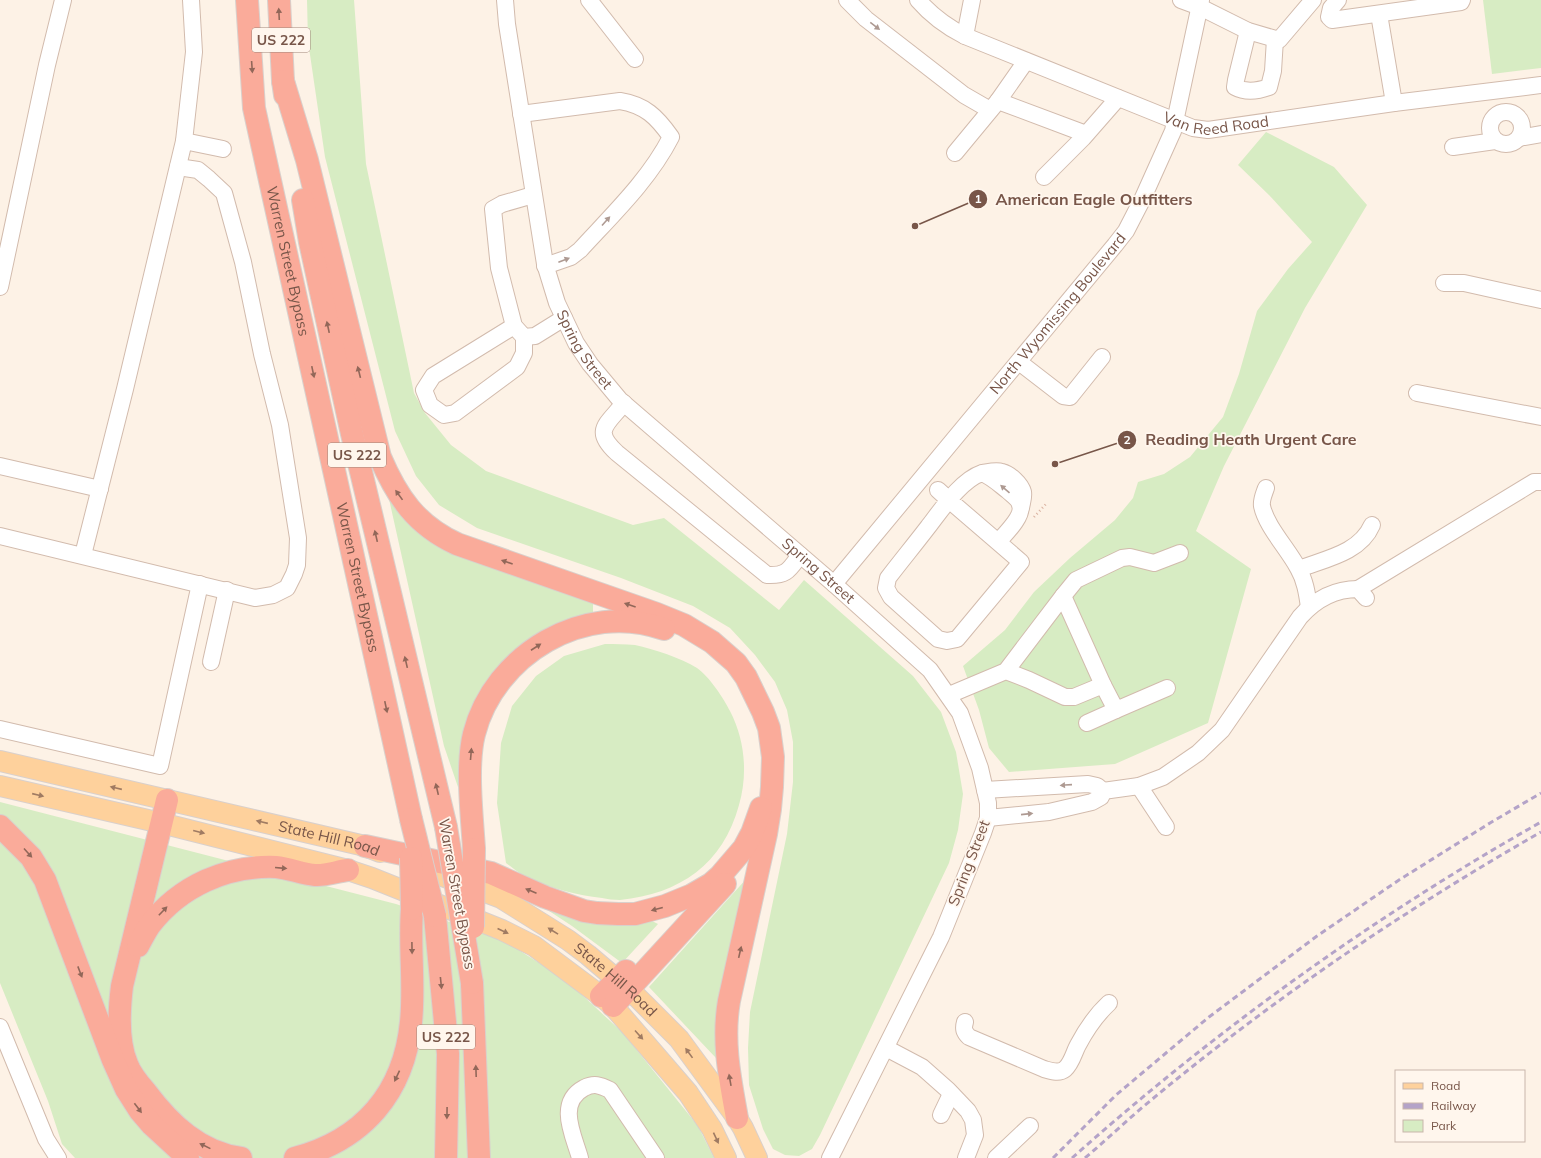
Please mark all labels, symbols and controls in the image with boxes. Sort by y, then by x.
one-way arrow [276,8,283,20]
one-way arrow [870,22,881,31]
road number: US 222 [252,28,310,52]
one-way arrow [248,61,255,73]
street label: Van Reed Road [1161,107,1270,139]
street label: Warren Street Bypass [263,184,314,338]
callout: American Eagle Outfitters [968,185,1201,213]
text: American Eagle Outfitters [995,189,1193,209]
text: 1 [974,191,982,206]
one-way arrow [602,216,611,226]
street label: North Wyomissing Boulevard [985,229,1130,398]
one-way arrow [558,256,570,262]
street label: Spring Street [553,307,617,393]
one-way arrow [325,321,331,333]
one-way arrow [310,366,316,379]
one-way arrow [356,366,362,378]
callout: Reading Heath Urgent Care [1117,426,1364,454]
text: Reading Heath Urgent Care [1145,429,1357,449]
text: 2 [1123,432,1131,447]
road number: US 222 [328,443,386,467]
one-way arrow [1001,485,1010,494]
one-way arrow [395,490,403,500]
street label: Warren Street Bypass [332,501,384,654]
one-way arrow [373,530,379,542]
street label: Spring Street [778,533,859,607]
one-way arrow [501,558,513,564]
one-way arrow [623,601,635,607]
one-way arrow [531,643,541,651]
one-way arrow [403,656,409,668]
one-way arrow [384,701,390,713]
one-way arrow [468,748,474,760]
one-way arrow [433,782,439,795]
one-way arrow [1060,782,1072,789]
one-way arrow [110,785,123,791]
one-way arrow [32,793,44,799]
one-way arrow [1021,811,1033,818]
street label: State Hill Road [277,816,383,860]
street label: Warren Street Bypass [435,817,480,971]
street label: Spring Street [943,817,994,909]
one-way arrow [256,819,268,825]
one-way arrow [193,830,205,836]
one-way arrow [23,849,32,858]
one-way arrow [275,865,287,871]
one-way arrow [526,888,537,894]
one-way arrow [158,906,167,915]
one-way arrow [650,906,662,912]
one-way arrow [547,927,559,934]
one-way arrow [498,928,509,934]
street label: State Hill Road [570,938,661,1020]
one-way arrow [409,942,415,955]
one-way arrow [737,945,743,958]
one-way arrow [78,966,84,978]
one-way arrow [438,977,444,989]
road number: US 222 [417,1025,475,1049]
one-way arrow [634,1030,643,1040]
one-way arrow [685,1048,693,1058]
one-way arrow [472,1065,479,1077]
one-way arrow [394,1070,400,1082]
legend [1395,1070,1525,1142]
one-way arrow [727,1074,733,1086]
text: Road [1431,1078,1460,1093]
text: Railway [1431,1098,1477,1113]
one-way arrow [134,1103,142,1113]
one-way arrow [444,1107,450,1120]
text: Park [1431,1118,1457,1133]
one-way arrow [713,1132,719,1143]
one-way arrow [199,1143,210,1149]

